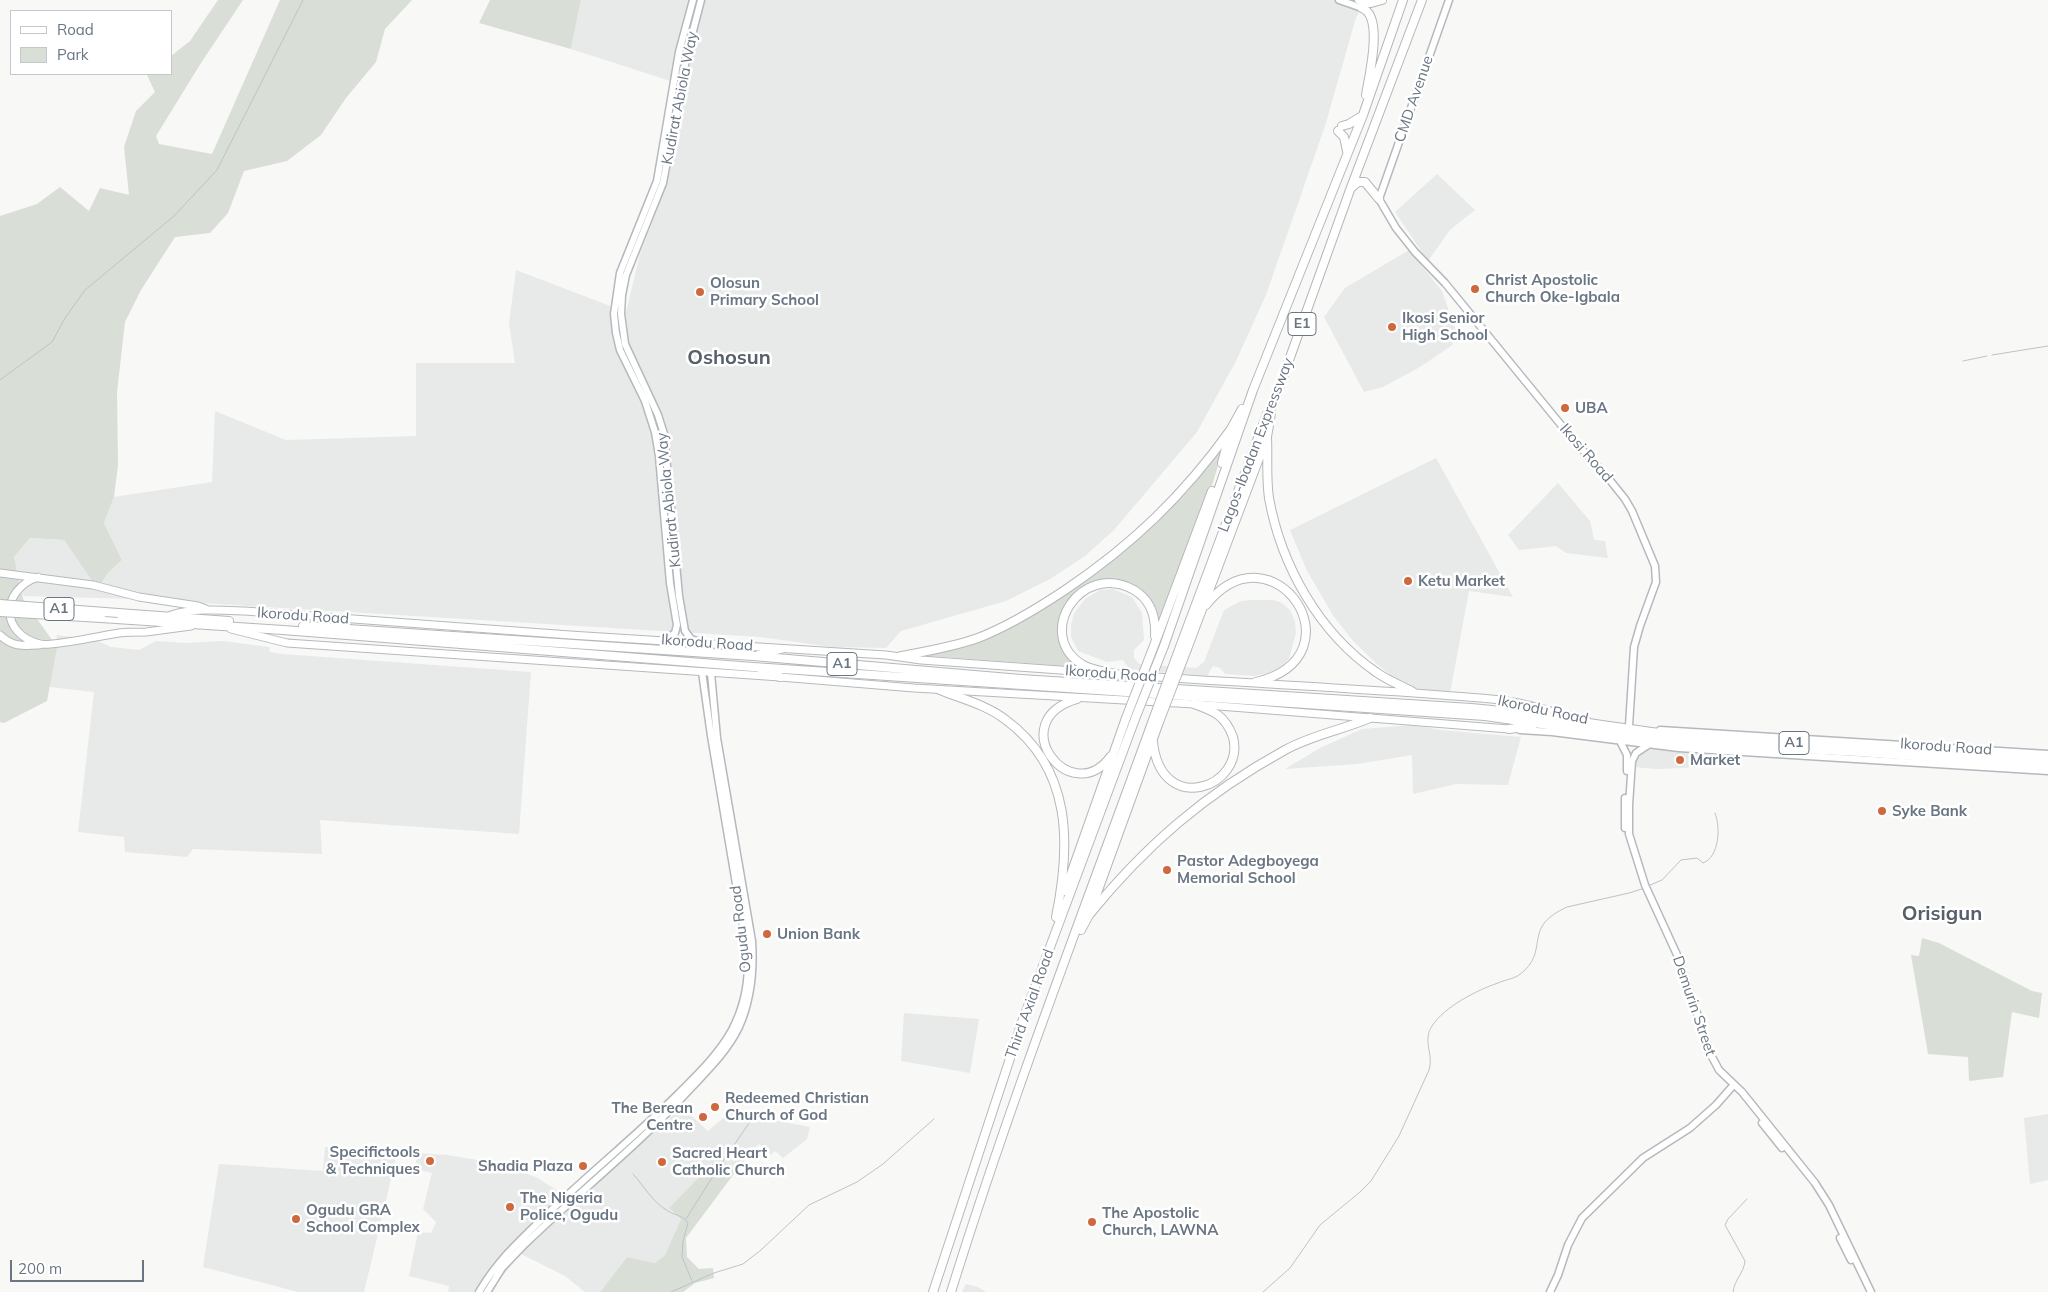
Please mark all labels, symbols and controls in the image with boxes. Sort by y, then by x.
legend [10,10,172,75]
text: Road [57,20,94,39]
street label: Kudirat Abiola Way [658,30,702,166]
text: Park [57,45,89,64]
street label: CMD Avenue [1391,53,1437,145]
place label: Christ Apostolic Church Oke-Igbala [1485,271,1620,306]
place label: Olosun Primary School [710,274,819,309]
marker: Christ Apostolic Church Oke-Igbala [1469,283,1481,295]
marker: Olosun Primary School [694,286,706,298]
place label: Ikosi Senior High School [1402,309,1488,344]
road number: E1 [1288,312,1316,336]
marker: Ikosi Senior High School [1386,321,1398,333]
district label: Oshosun [687,346,771,370]
street label: Lagos-Ibadan Expressway [1214,355,1298,535]
place label: UBA [1575,399,1608,417]
marker: UBA [1559,402,1571,414]
street label: Ikosi Road [1556,420,1616,486]
street label: Kudirat Abiola Way [653,432,685,568]
place label: Ketu Market [1418,572,1505,590]
marker: Ketu Market [1402,575,1414,587]
road number: A1 [44,598,74,620]
street label: Ikorodu Road [256,604,350,628]
street label: Ikorodu Road [660,631,754,655]
road number: A1 [827,652,857,676]
street label: Ikorodu Road [1064,662,1158,686]
street label: Ikorodu Road [1496,692,1590,728]
road number: A1 [1779,731,1809,754]
street label: Ikorodu Road [1899,735,1993,759]
place label: Market [1690,751,1740,769]
marker: Market [1674,754,1686,766]
place label: Syke Bank [1892,802,1967,820]
marker: Syke Bank [1876,805,1888,817]
place label: Pastor Adegboyega Memorial School [1177,852,1319,887]
marker: Pastor Adegboyega Memorial School [1161,864,1173,876]
street label: Ogudu Road [727,884,755,974]
district label: Orisigun [1902,902,1982,926]
place label: Union Bank [777,925,860,943]
marker: Union Bank [761,928,773,940]
street label: Third Axial Road [1002,947,1058,1061]
street label: Demurin Street [1668,954,1720,1058]
place label: Redeemed Christian Church of God [725,1089,869,1124]
place label: The Berean Centre [611,1099,693,1134]
marker: Redeemed Christian Church of God [709,1101,721,1113]
marker: The Berean Centre [697,1111,709,1123]
place label: Specifictools & Techniques [326,1143,420,1178]
place label: Sacred Heart Catholic Church [672,1144,785,1179]
marker: Specifictools & Techniques [424,1155,436,1167]
marker: Sacred Heart Catholic Church [656,1156,668,1168]
place label: Shadia Plaza [478,1157,573,1175]
marker: Shadia Plaza [577,1160,589,1172]
place label: The Nigeria Police, Ogudu [520,1189,618,1224]
place label: Ogudu GRA School Complex [306,1201,420,1236]
marker: The Nigeria Police, Ogudu [504,1201,516,1213]
place label: The Apostolic Church, LAWNA [1102,1204,1218,1239]
marker: Ogudu GRA School Complex [290,1213,302,1225]
marker: The Apostolic Church, LAWNA [1086,1216,1098,1228]
scale bar [12,1250,146,1282]
text: 200 m [18,1259,62,1278]

